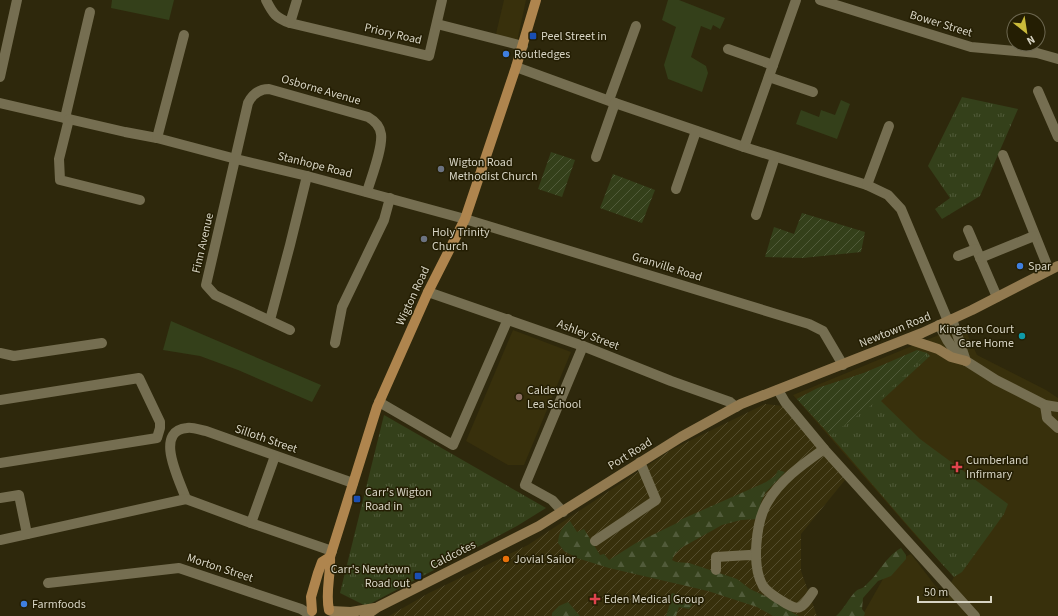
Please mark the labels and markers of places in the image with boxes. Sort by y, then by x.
place label: Peel Street in [541,28,607,45]
marker: Peel Street in [528,31,538,41]
place label: Routledges [514,46,570,63]
marker: Routledges [501,49,511,59]
place label: Wigton Road Methodist Church [449,154,537,185]
marker: Wigton Road Methodist Church [436,164,446,174]
place label: Holy Trinity Church [432,224,490,255]
marker: Holy Trinity Church [419,234,429,244]
place label: Spar [1028,258,1052,275]
marker: Spar [1015,261,1025,271]
place label: Kingston Court Care Home [939,321,1014,352]
marker: Kingston Court Care Home [1017,331,1027,341]
place label: Caldew Lea School [527,382,581,413]
marker: Caldew Lea School [514,392,524,402]
place label: Cumberland Infirmary [966,452,1028,483]
marker: Cumberland Infirmary [951,461,963,473]
place label: Carr's Wigton Road in [365,484,432,515]
marker: Carr's Wigton Road in [352,494,362,504]
place label: Jovial Sailor [514,551,576,568]
marker: Jovial Sailor [501,554,511,564]
place label: Carr's Newtown Road out [331,561,410,592]
marker: Carr's Newtown Road out [413,571,423,581]
place label: Eden Medical Group [604,591,704,608]
marker: Eden Medical Group [589,593,601,605]
place label: Farmfoods [32,596,86,613]
marker: Farmfoods [19,599,29,609]

